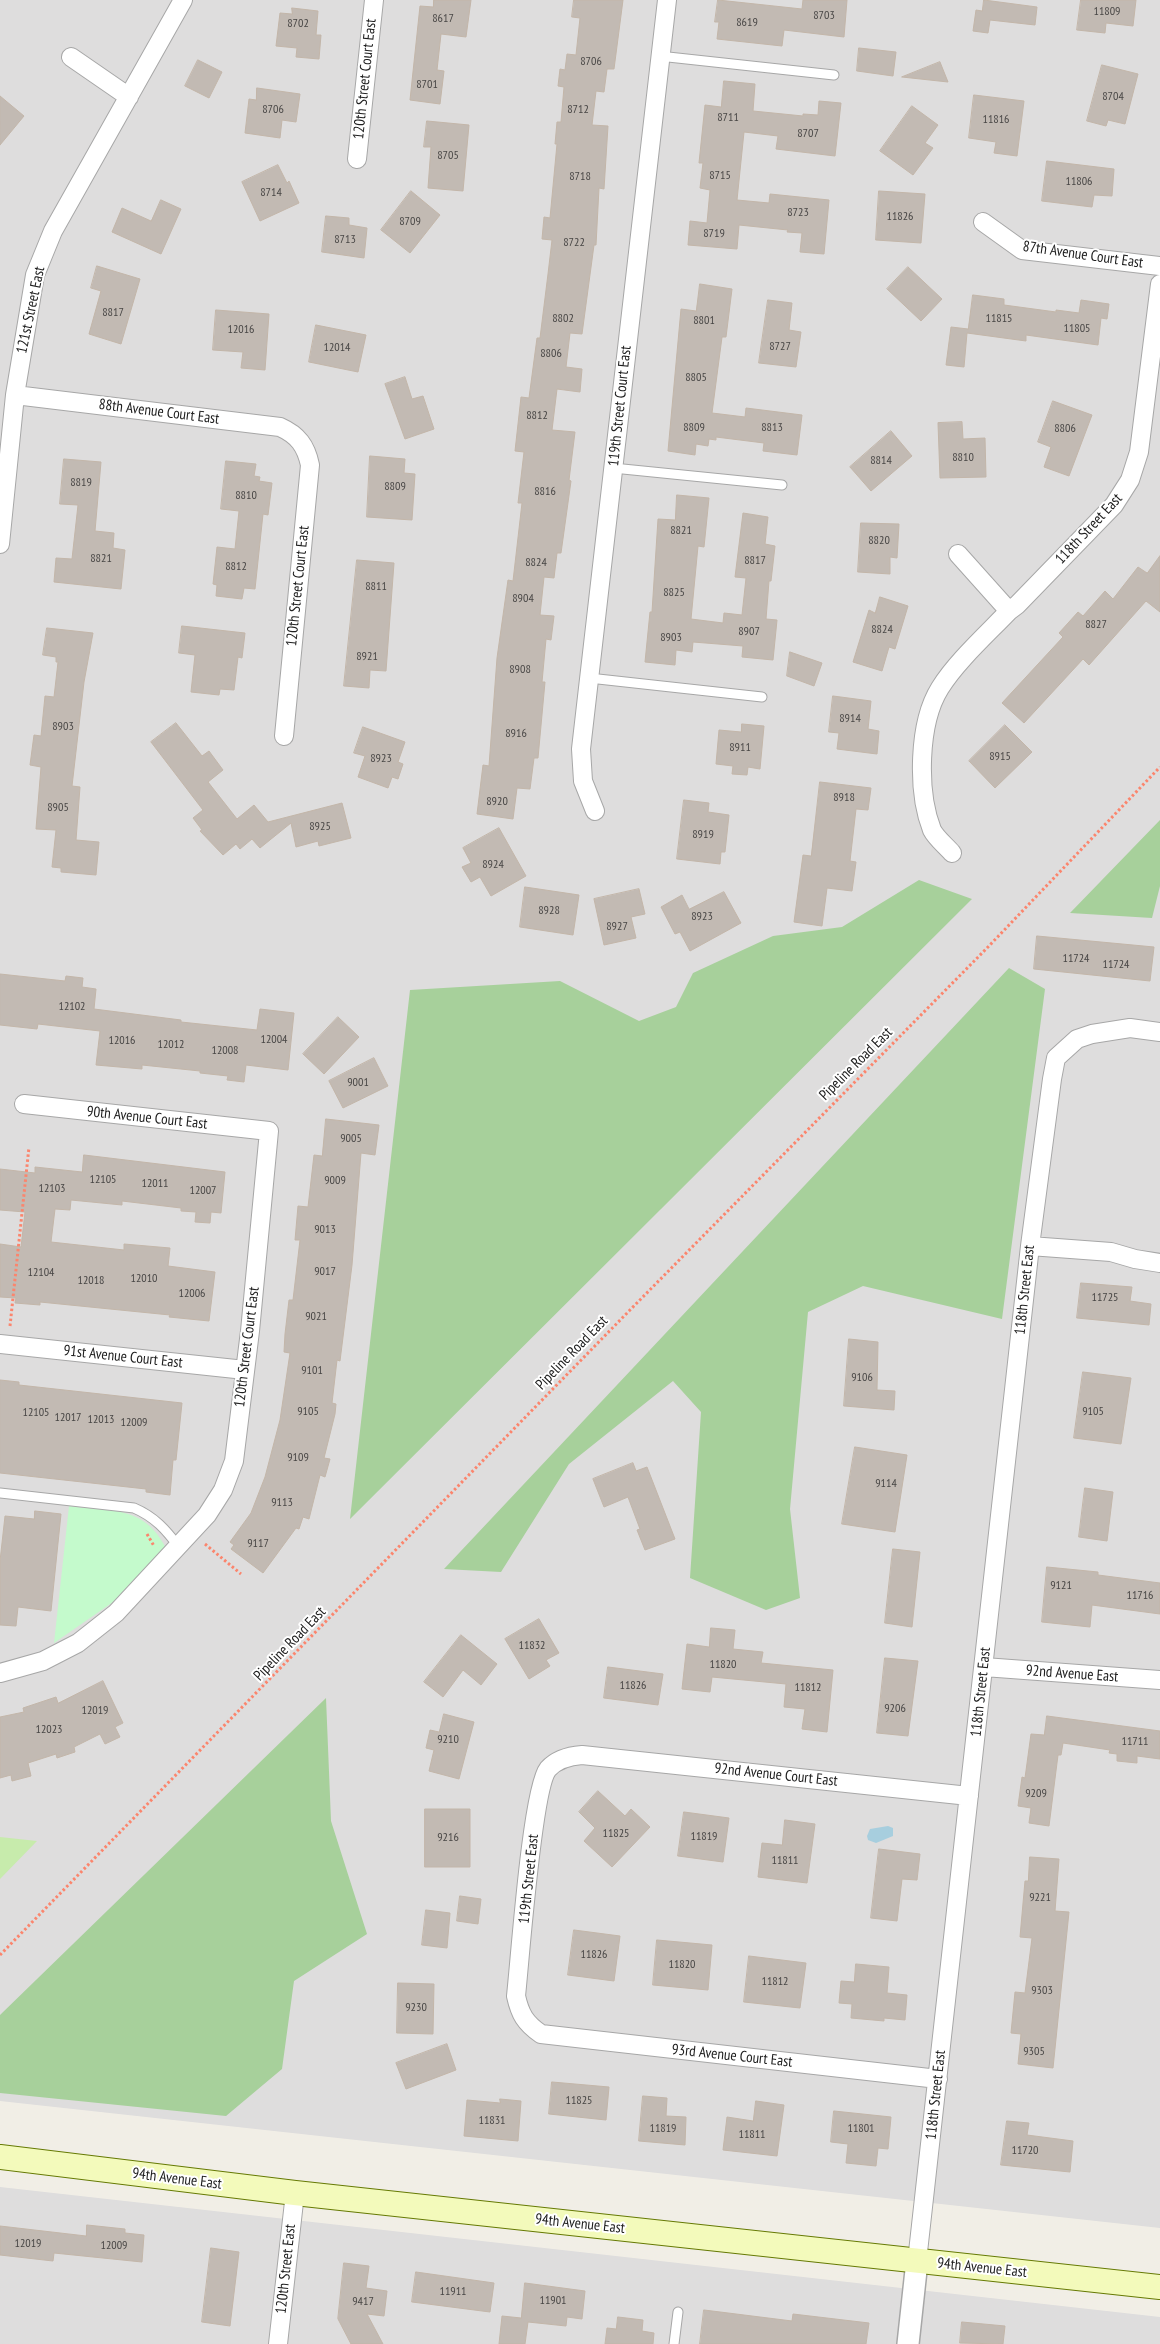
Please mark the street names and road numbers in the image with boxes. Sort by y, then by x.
street label: 120th Street Court East [350,18,380,140]
street label: 87th Avenue Court East [1022,238,1144,272]
street label: 121st Street East [13,265,49,355]
street label: 119th Street Court East [605,345,635,467]
street label: 88th Avenue Court East [98,396,220,428]
street label: 118th Street East [1052,490,1126,568]
street label: 120th Street Court East [283,525,313,647]
street label: Pipeline Road East [816,1024,896,1104]
street label: 90th Avenue Court East [86,1103,208,1133]
street label: 118th Street East [1011,1244,1039,1336]
street label: 120th Street Court East [231,1286,263,1408]
street label: Pipeline Road East [532,1312,612,1394]
street label: 91st Avenue Court East [62,1342,184,1372]
street label: Pipeline Road East [250,1603,330,1685]
street label: 118th Street East [967,1646,995,1738]
street label: 92nd Avenue East [1025,1662,1119,1686]
street label: 92nd Avenue Court East [714,1760,838,1790]
street label: 119th Street East [515,1833,543,1925]
street label: 93rd Avenue Court East [671,2041,793,2071]
street label: 118th Street East [922,2049,950,2141]
street label: 94th Avenue East [131,2165,223,2193]
street label: 94th Avenue East [534,2210,626,2238]
street label: 120th Street East [272,2223,300,2315]
street label: 94th Avenue East [936,2254,1028,2282]

